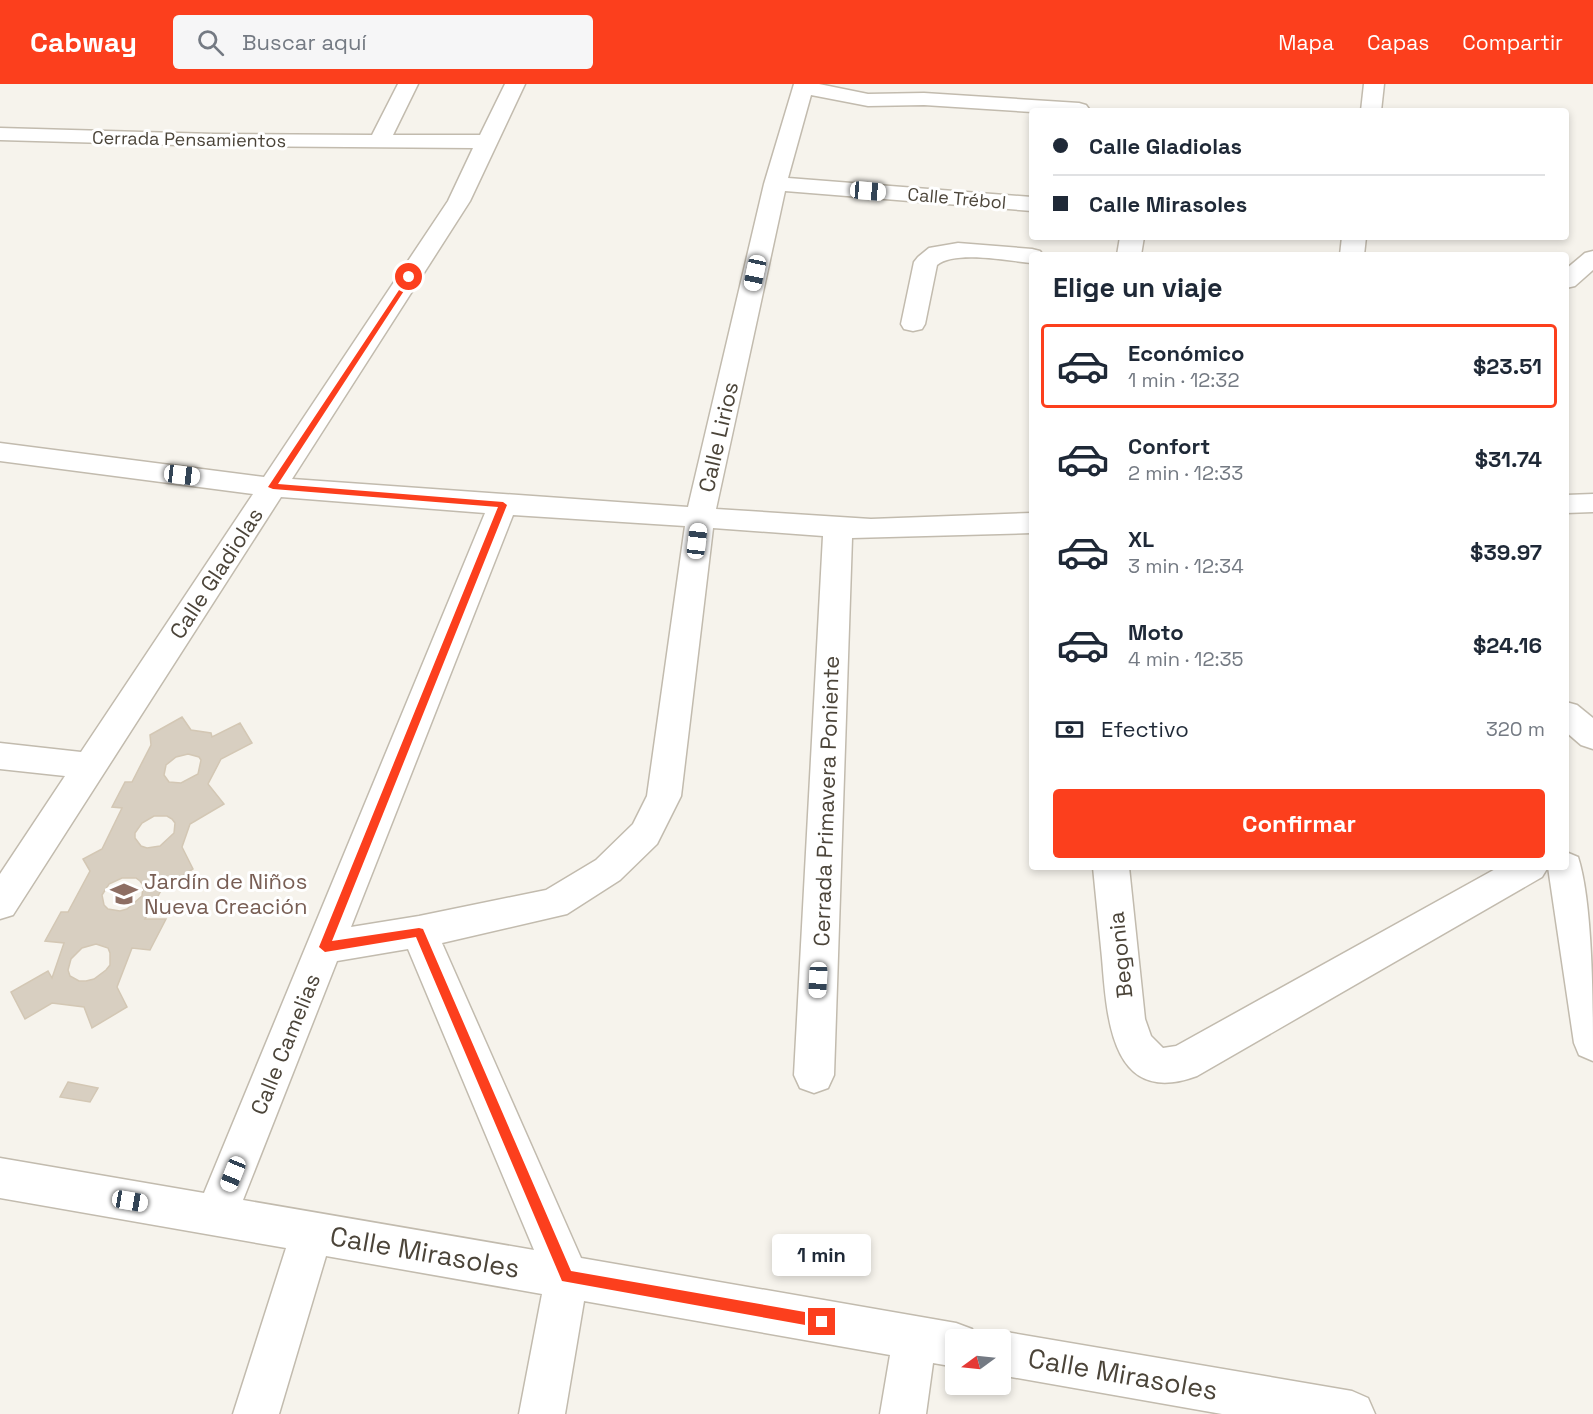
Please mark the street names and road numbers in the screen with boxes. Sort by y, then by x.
street label: Cerrada Pensamientos [92,126,286,152]
street label: Calle Trébol [907,182,1007,214]
street label: Calle Lirios [692,379,744,495]
street label: Calle Gladiolas [163,502,269,644]
street label: Cerrada Primavera Poniente [807,655,845,947]
street label: Begonia [1102,910,1138,1000]
street label: Calle Camelias [244,969,326,1119]
street label: Calle Mirasoles [327,1218,523,1286]
street label: Calle Mirasoles [1025,1340,1221,1408]

